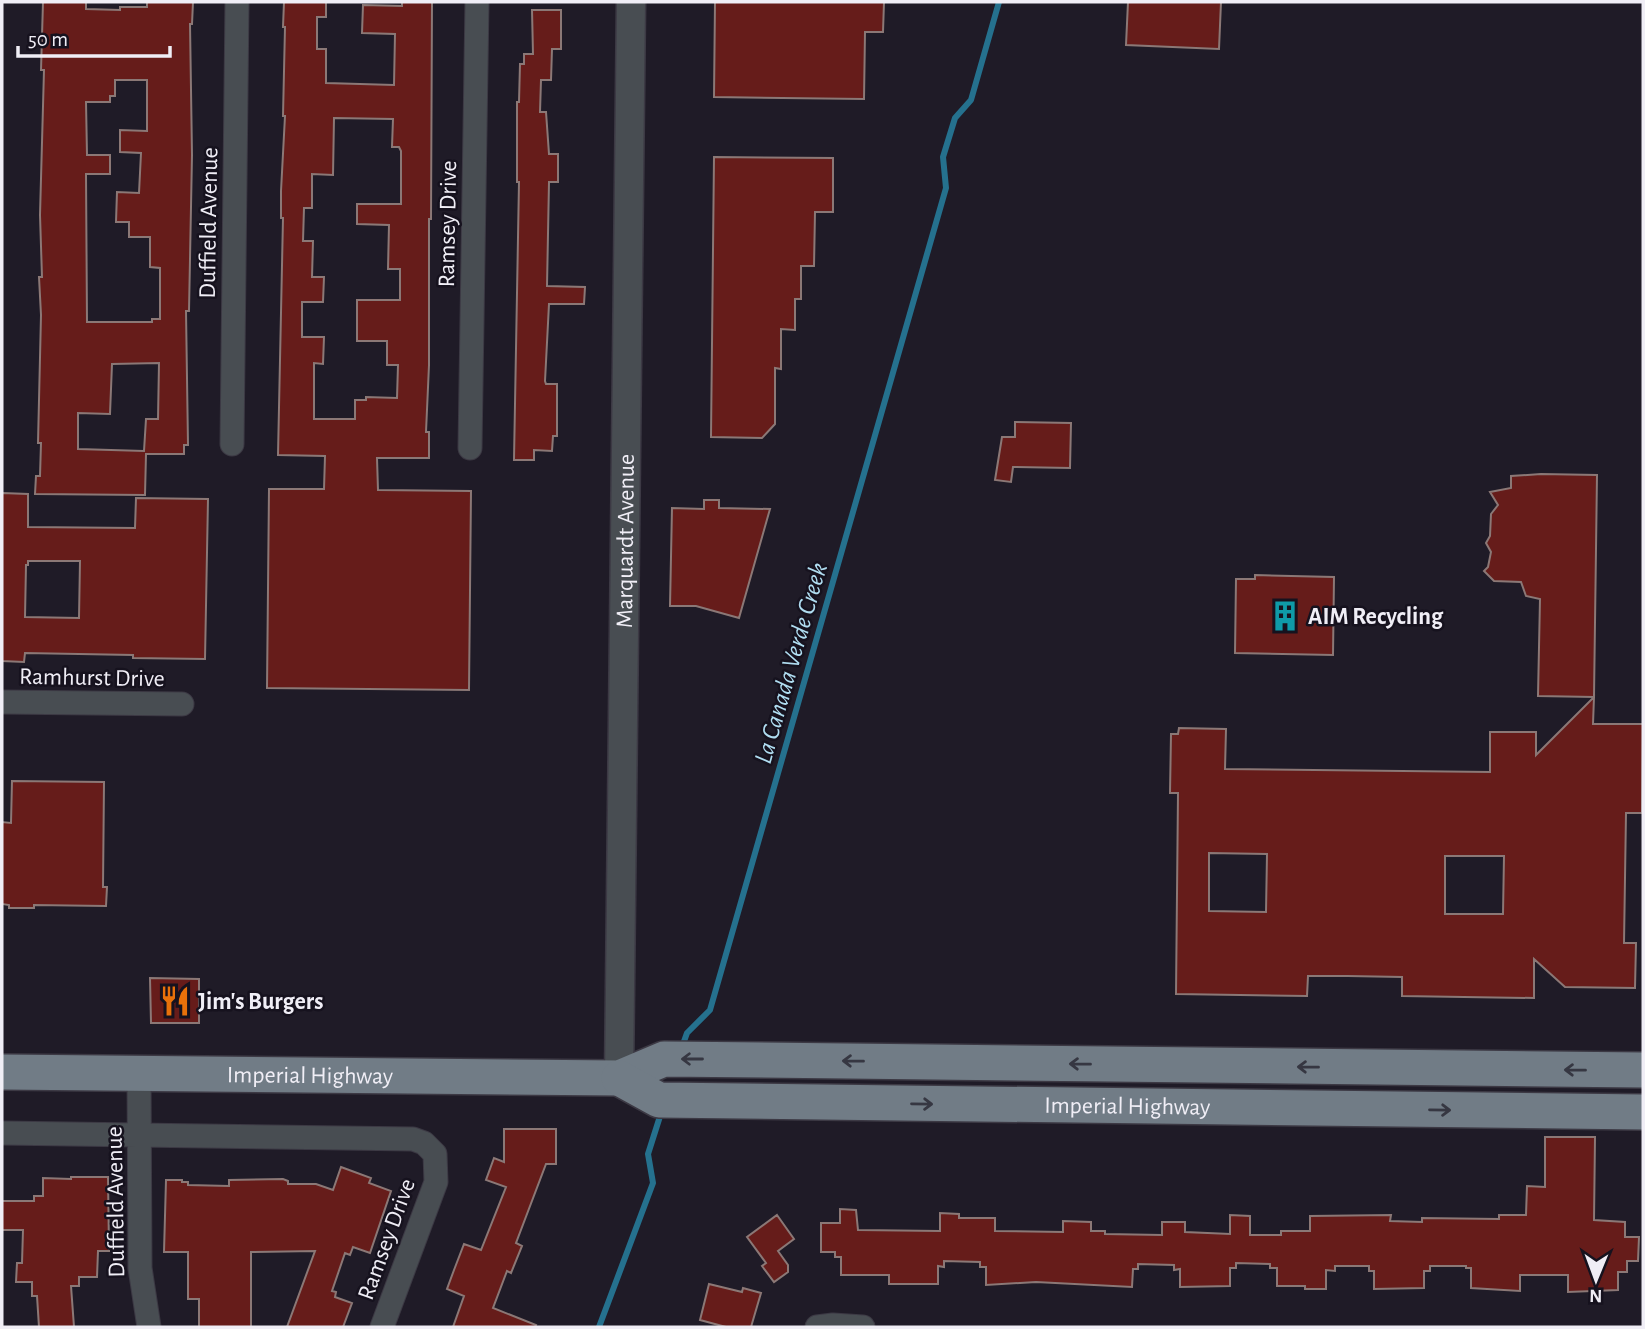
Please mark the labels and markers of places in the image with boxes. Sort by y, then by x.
building icon: AIM Recycling [1268,599,1302,633]
place label: AIM Recycling [1308,605,1444,629]
restaurant icon: Jim's Burgers [158,984,192,1018]
place label: Jim's Burgers [198,990,323,1014]

